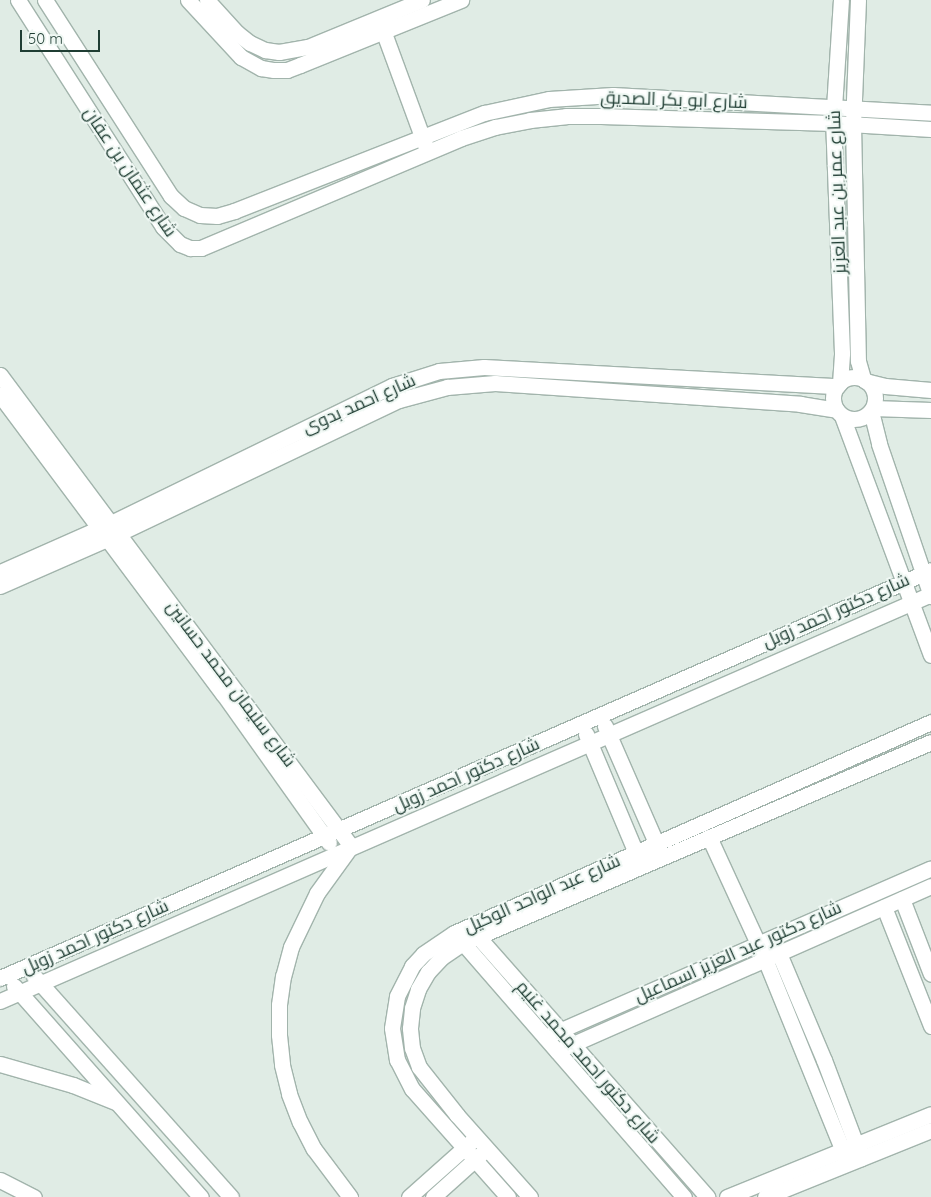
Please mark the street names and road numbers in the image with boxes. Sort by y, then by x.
street label: شارع ابو بكر الصديق [600,87,748,113]
street label: شارع عثمان بن عفان [79,103,181,241]
street label: شارع عمر بن عبد العزيز [823,110,851,274]
street label: شارع احمد بدوى [299,369,419,439]
street label: شارع دكتور احمد زويل [759,569,913,653]
street label: شارع سليمان محمد حسانين [161,597,301,771]
street label: شارع دكتور احمد زويل [389,733,543,817]
street label: شارع عبد الواحد الوكيل [460,850,624,938]
street label: شارع دكتور احمد زويل [18,895,172,979]
street label: شارع دكتور عبد العزيز اسماعيل [631,896,845,1008]
street label: شارع دكتور احمد محمد غنيم [511,976,665,1148]

